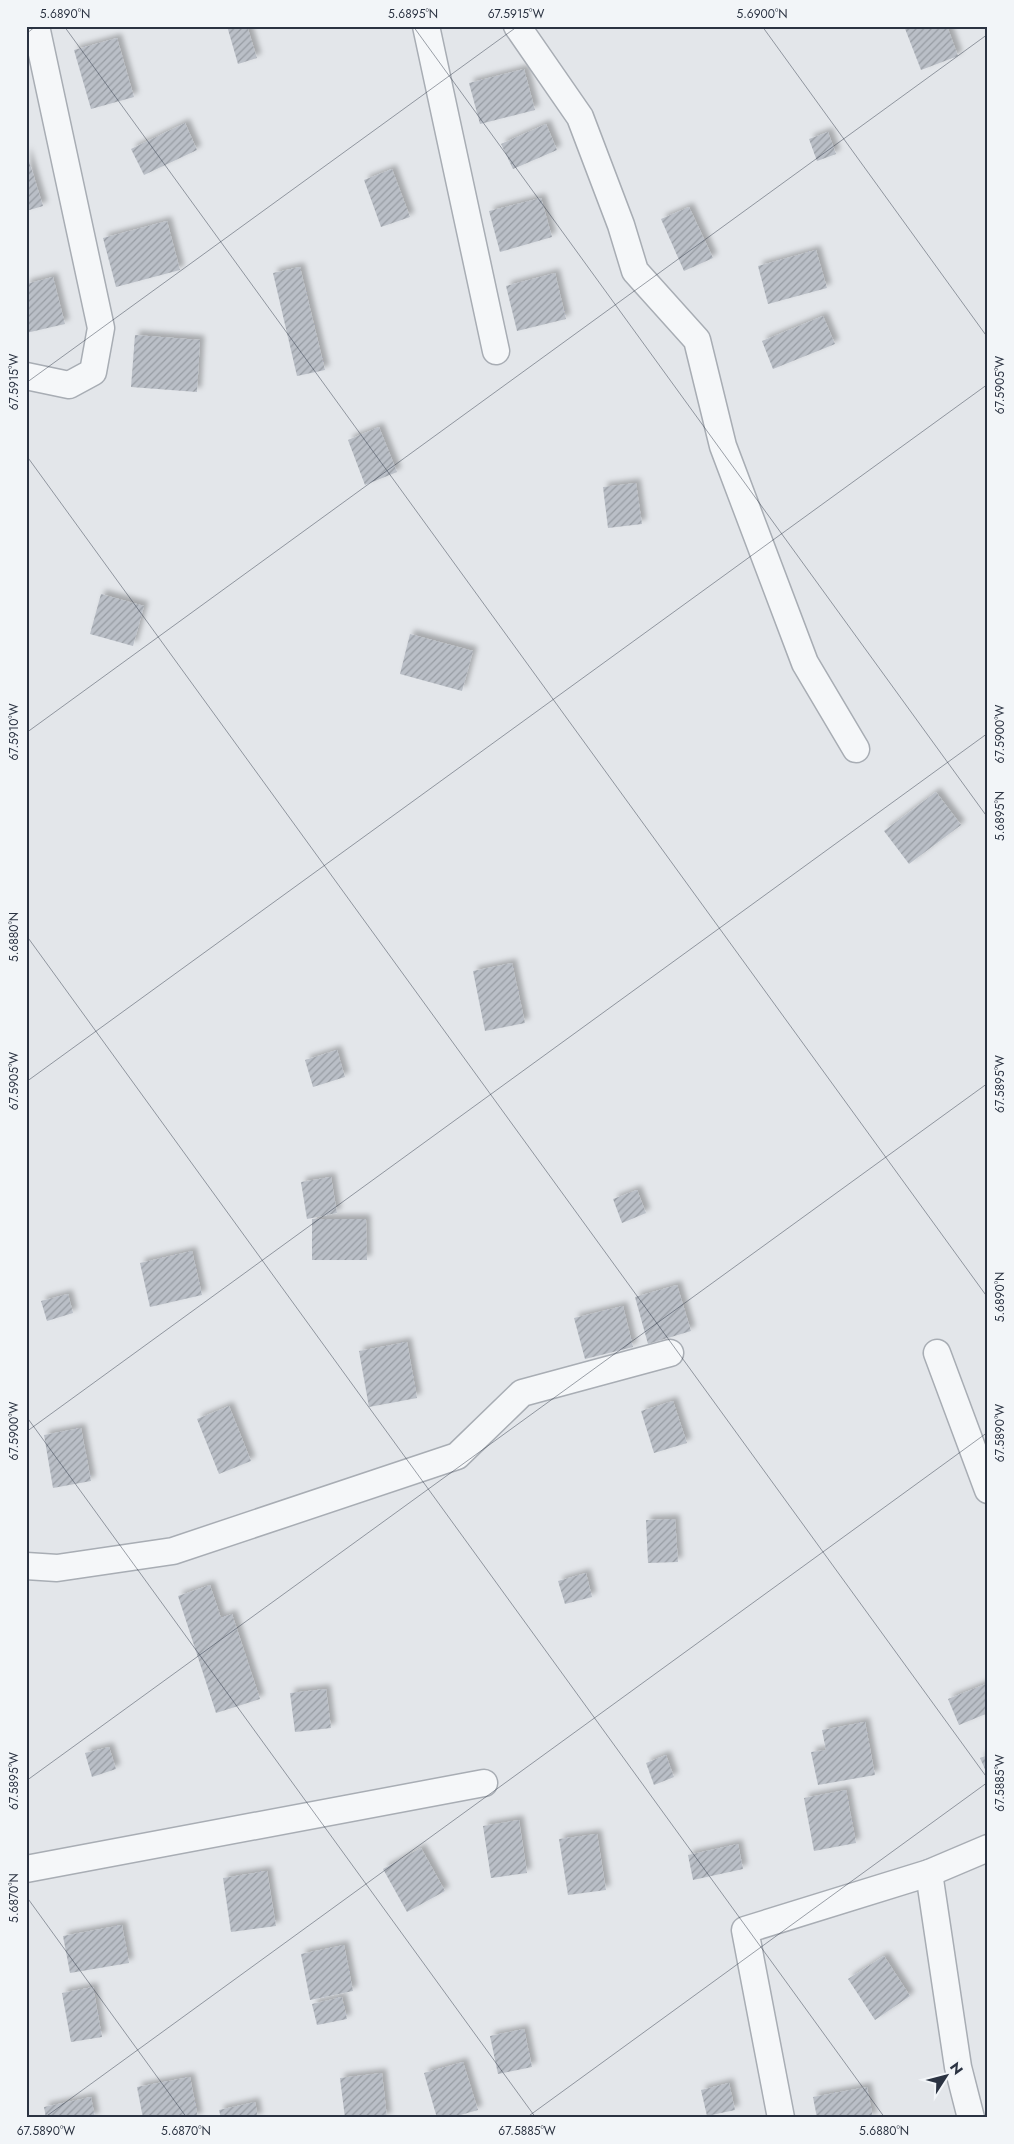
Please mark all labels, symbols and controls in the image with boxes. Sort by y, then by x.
text: 5.6890°N [40,5,90,23]
text: 5.6895°N [388,5,438,23]
text: 67.5915°W [488,5,544,23]
text: 5.6900°N [736,5,788,23]
text: 67.5915°W [5,354,23,410]
text: 67.5905°W [991,356,1009,414]
text: 67.5910°W [5,703,23,761]
text: 67.5900°W [991,704,1009,763]
text: 5.6895°N [991,791,1009,841]
text: 5.6880°N [5,912,23,962]
text: 67.5905°W [5,1052,23,1110]
text: 67.5895°W [991,1055,1009,1113]
text: 5.6890°N [991,1272,1009,1322]
text: 67.5900°W [5,1401,23,1460]
text: 67.5890°W [991,1404,1009,1462]
text: 67.5895°W [5,1752,23,1810]
text: 67.5885°W [991,1754,1009,1812]
text: 5.6870°N [5,1873,23,1923]
north arrow [922,2052,972,2102]
text: N [945,2058,968,2079]
text: 67.5890°W [17,2122,75,2140]
text: 5.6870°N [161,2122,211,2140]
text: 67.5885°W [498,2122,556,2140]
text: 5.6880°N [859,2122,909,2140]

